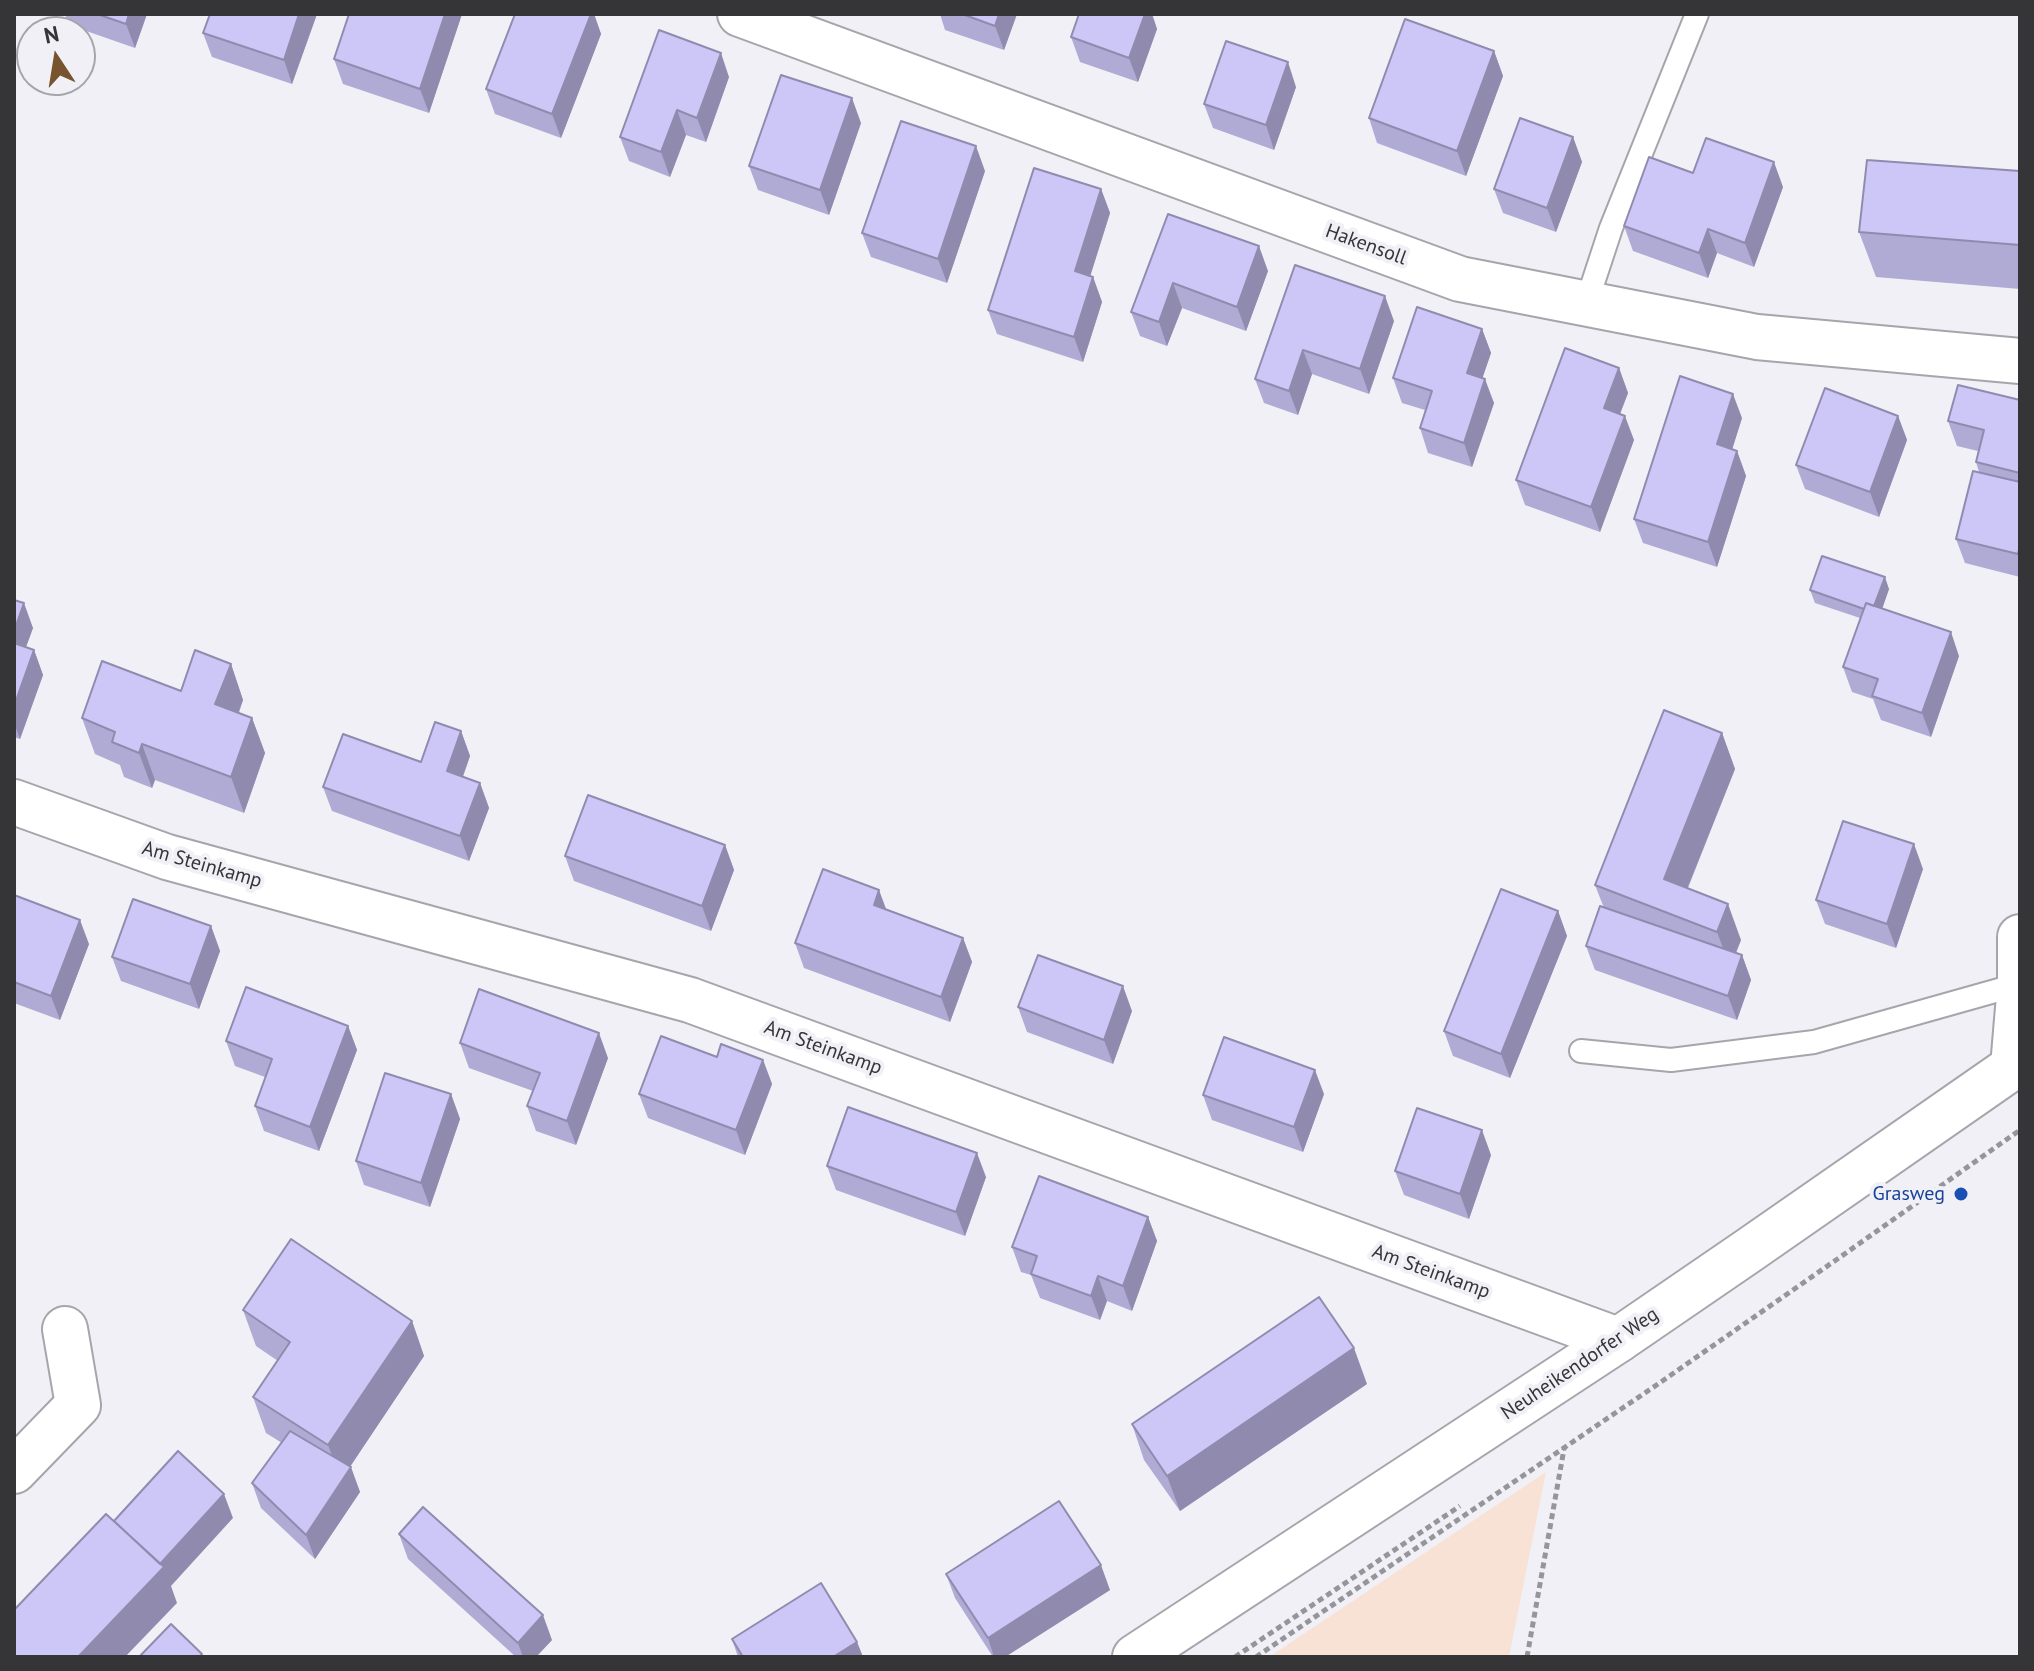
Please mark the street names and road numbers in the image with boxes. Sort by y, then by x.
street label: Hakensoll [1322,219,1410,271]
street label: Am Steinkamp [139,836,265,894]
street label: Am Steinkamp [761,1016,885,1080]
street label: Am Steinkamp [1369,1240,1493,1304]
street label: Neuheikendorfer Weg [1497,1302,1663,1426]

